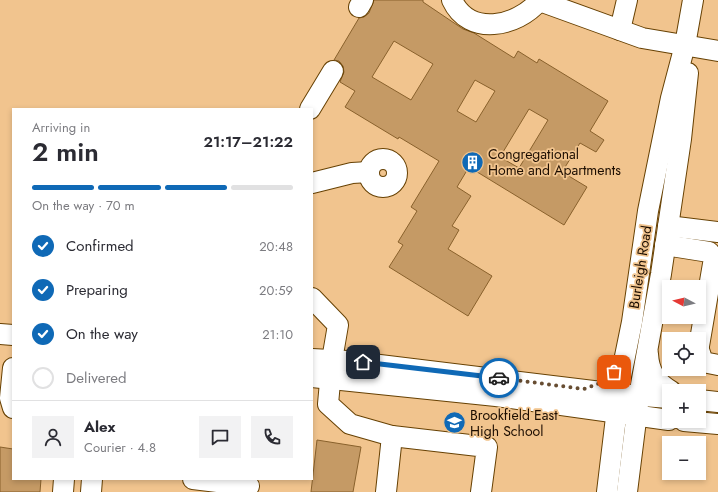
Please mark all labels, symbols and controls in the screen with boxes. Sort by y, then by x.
text: Arriving in [32,118,90,137]
text: 21:17–21:22 [203,131,293,153]
text: 2 min [32,133,99,171]
place label: Congregational Home and Apartments [488,144,621,180]
building icon: Congregational Home and Apartments [460,149,486,175]
text: On the way · 70 m [32,196,135,215]
street label: Burleigh Road [624,224,656,310]
icon: check [32,235,54,257]
text: Confirmed [66,235,134,257]
text: 20:48 [259,237,293,256]
icon: check [32,279,54,301]
text: Preparing [66,279,128,301]
north arrow [662,280,706,324]
map controls [662,280,706,480]
text: 20:59 [259,281,293,300]
icon: check [32,323,54,345]
text: On the way [66,323,138,345]
text: 21:10 [262,325,293,344]
button: locate [662,332,706,376]
pin [346,345,380,379]
icon: home [352,351,374,373]
pin [597,355,631,389]
courier [479,358,519,398]
icon: bag [603,361,625,383]
text: Delivered [66,367,127,389]
icon: car [488,367,510,389]
button: + [662,384,706,428]
place label: Brookfield East High School [470,405,558,441]
school or university icon: Brookfield East High School [442,410,468,436]
button: person [32,416,74,458]
text: Alex [84,416,115,438]
button: chat [199,416,241,458]
button: phone [251,416,293,458]
button: − [662,436,706,480]
text: Courier · 4.8 [84,438,156,457]

